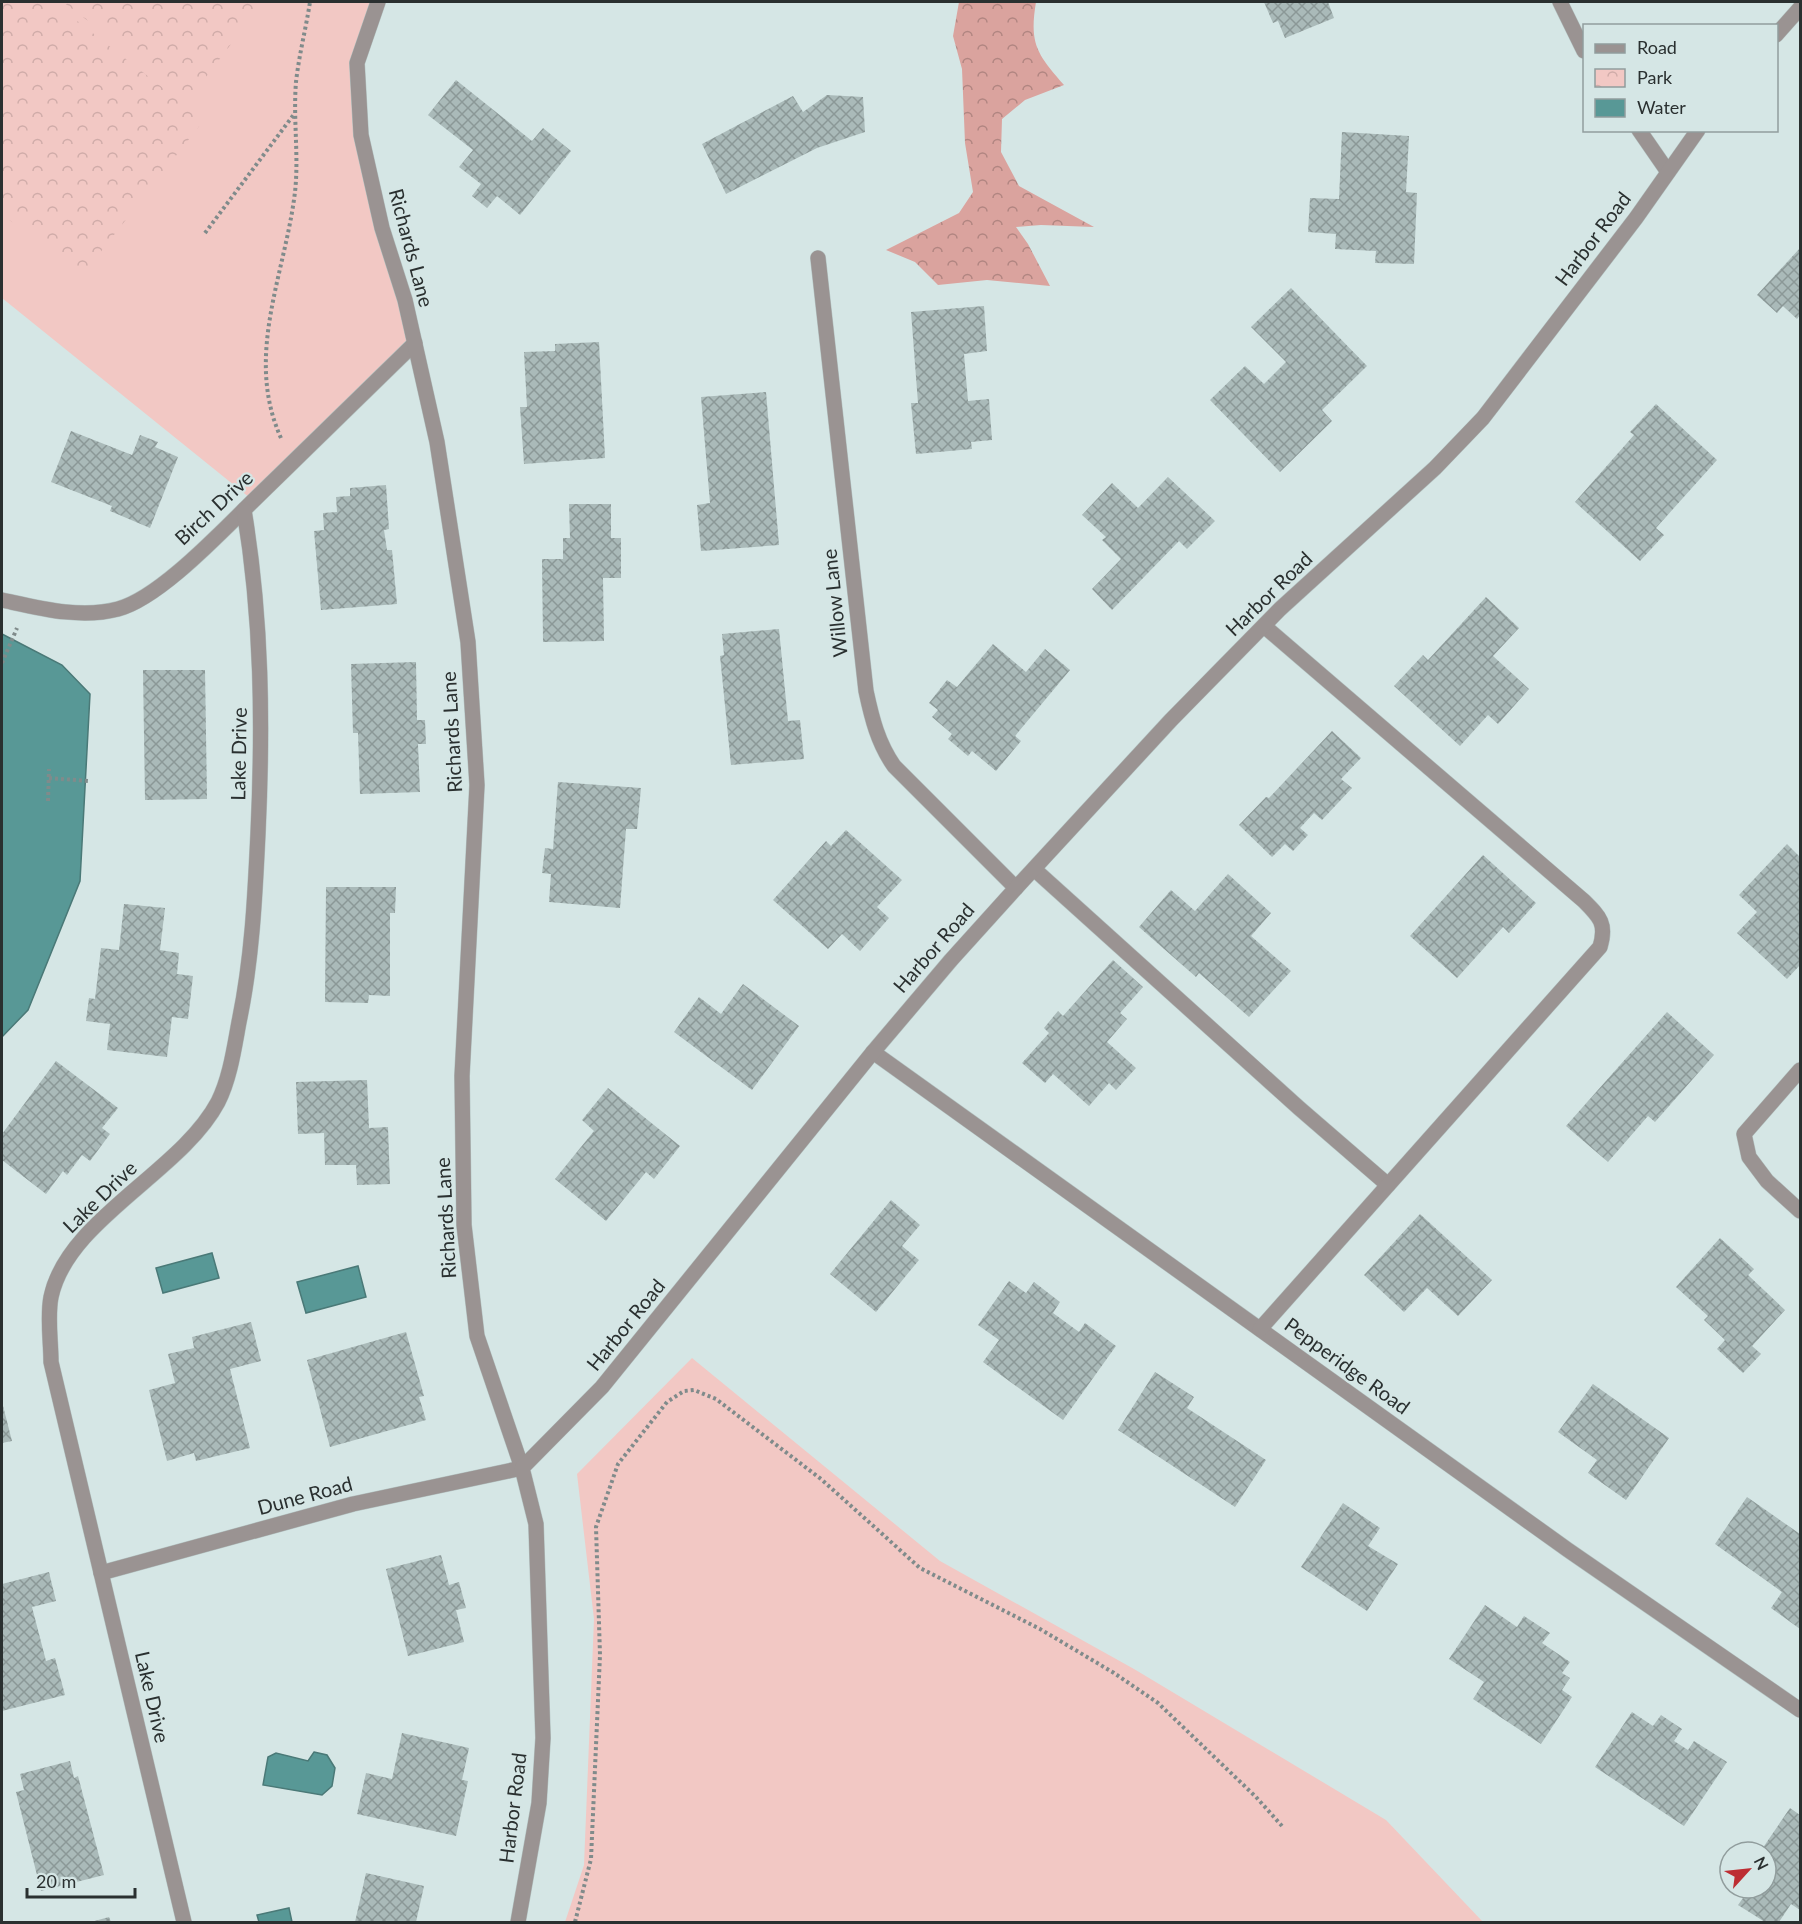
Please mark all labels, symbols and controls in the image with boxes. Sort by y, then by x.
legend [1583,24,1778,132]
text: Road [1637,36,1677,58]
text: Park [1637,66,1673,88]
text: Water [1637,96,1686,118]
street label: Richards Lane [385,186,439,310]
street label: Harbor Road [1549,187,1635,290]
street label: Birch Drive [169,465,257,549]
street label: Harbor Road [1220,546,1317,640]
street label: Willow Lane [816,548,852,658]
street label: Richards Lane [436,671,466,793]
street label: Lake Drive [225,707,251,801]
street label: Harbor Road [888,898,979,997]
street label: Lake Drive [57,1155,141,1237]
street label: Richards Lane [430,1157,460,1279]
street label: Harbor Road [581,1274,670,1375]
street label: Pepperidge Road [1280,1312,1415,1419]
street label: Dune Road [255,1471,355,1519]
street label: Lake Drive [131,1649,175,1745]
street label: Harbor Road [493,1751,531,1864]
north arrow [1718,1840,1778,1900]
text: N [1751,1853,1773,1873]
scale bar [27,1861,135,1899]
text: 20 m [36,1870,76,1892]

